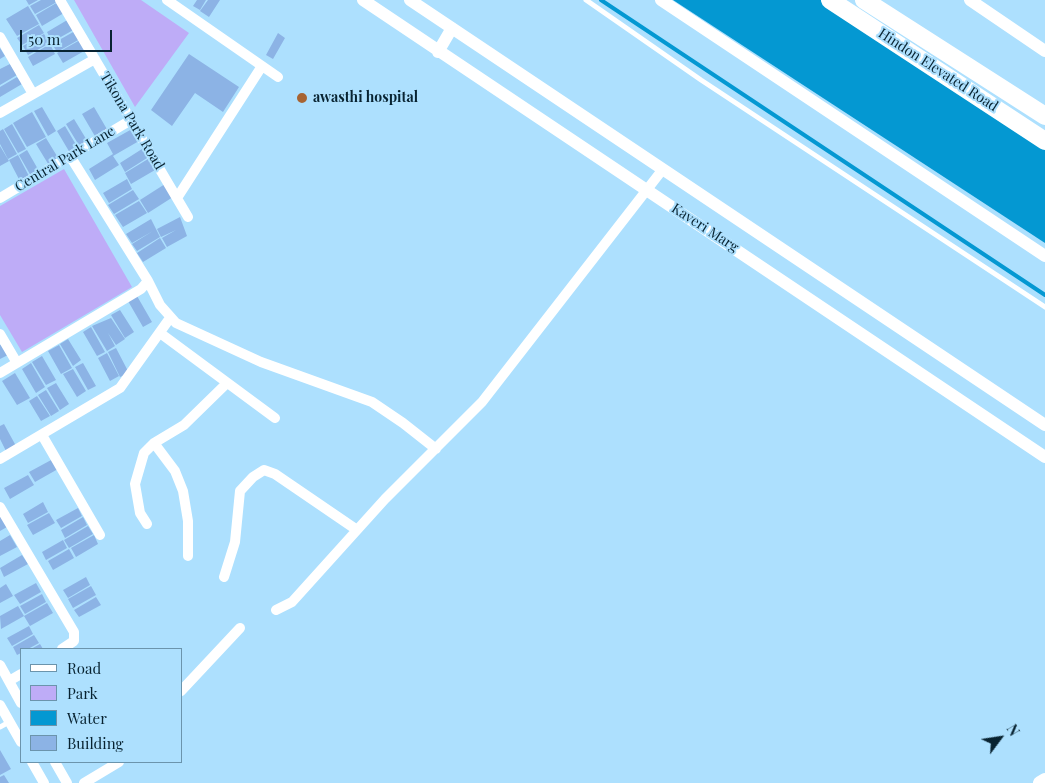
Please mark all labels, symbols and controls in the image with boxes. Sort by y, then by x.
scale bar [22,20,115,52]
street label: Hindon Elevated Road [875,25,1001,115]
text: 50 m [28,29,60,49]
street label: Tikona Park Road [96,69,168,173]
place label: awasthi hospital [313,90,418,106]
marker: awasthi hospital [295,91,309,105]
street label: Central Park Lane [12,123,118,195]
street label: Kaveri Marg [668,200,742,256]
legend [20,648,182,763]
text: Road [67,658,101,678]
text: Park [67,683,98,703]
text: Water [67,708,107,728]
north arrow [975,713,1025,763]
text: N [1003,721,1024,739]
text: Building [67,733,123,753]

